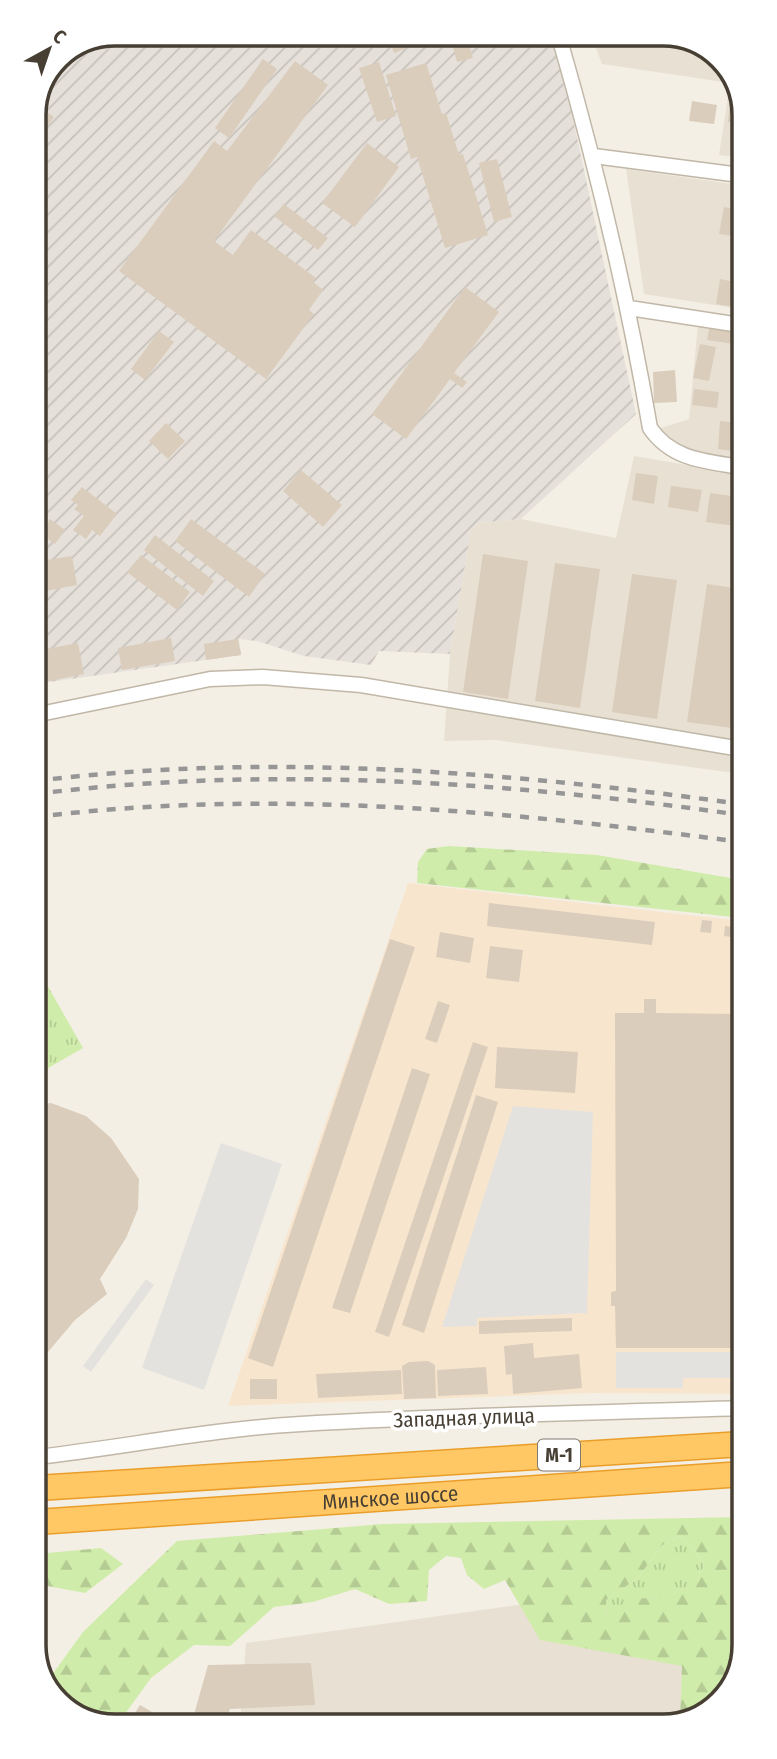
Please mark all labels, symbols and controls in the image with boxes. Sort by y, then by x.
north arrow [14,14,84,84]
text: С [48,24,71,48]
street label: Западная улица [393,1403,535,1433]
road number: М-1 [538,1440,580,1470]
street label: Минское шоссе [321,1480,459,1516]

